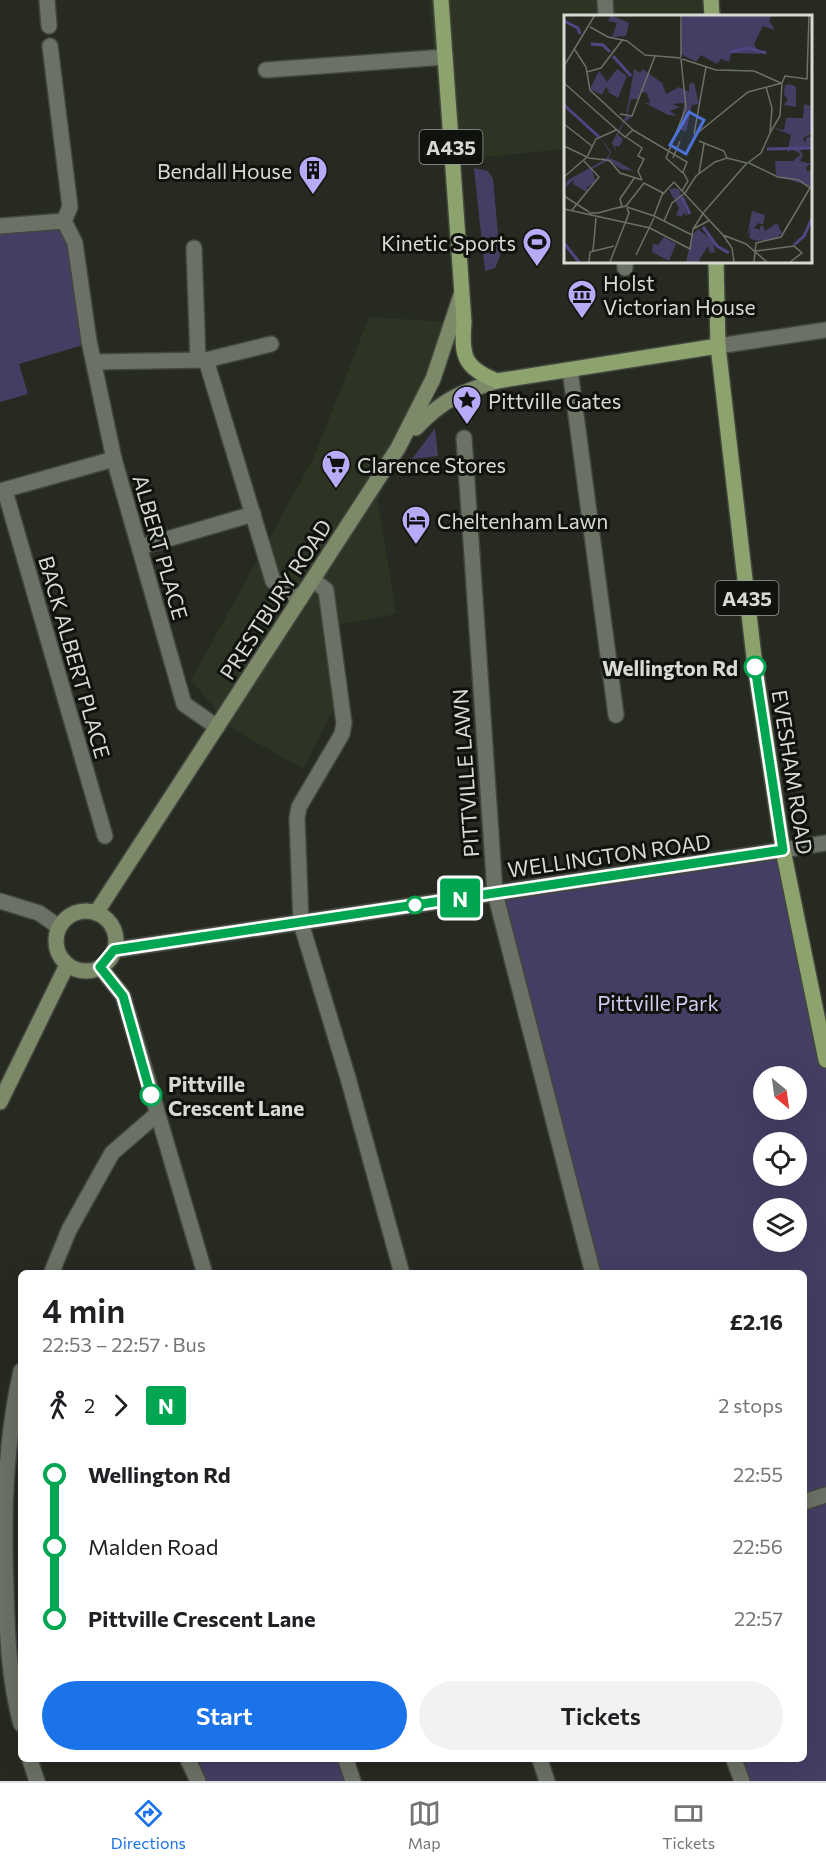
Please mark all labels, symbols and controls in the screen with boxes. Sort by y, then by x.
inset map [564,15,811,262]
road number: A435 [420,130,482,164]
building icon: Bendall House [297,154,329,196]
place label: Bendall House [157,158,292,183]
sports icon: Kinetic Sports [521,226,553,268]
place label: Kinetic Sports [381,230,516,255]
place label: Holst Victorian House [603,270,756,319]
museum icon: Holst Victorian House [566,278,598,320]
place icon: Pittville Gates [451,384,483,426]
place label: Pittville Gates [488,388,621,413]
supermarket icon: Clarence Stores [320,448,352,490]
place label: Clarence Stores [357,452,506,477]
street label: ALBERT PLACE [128,472,194,622]
hotel icon: Cheltenham Lawn [400,504,432,546]
place label: Cheltenham Lawn [437,508,608,533]
street label: PRESTBURY ROAD [214,514,336,684]
street label: BACK ALBERT PLACE [34,553,116,761]
road number: A435 [716,581,778,615]
place label: Wellington Rd [602,655,738,680]
marker: Wellington Rd [744,656,766,678]
street label: PITTVILLE LAWN [447,688,483,858]
street label: EVESHAM ROAD [768,688,818,856]
street label: WELLINGTON ROAD [506,828,712,882]
line badge: N [440,878,480,918]
text: N [452,886,468,911]
unlabelled marker [406,896,424,914]
park label: Pittville Park [597,990,719,1015]
north arrow [753,1066,807,1120]
map controls [753,1066,807,1252]
place label: Pittville Crescent Lane [168,1071,304,1120]
marker: Pittville Crescent Lane [140,1084,162,1106]
button: locate [753,1132,807,1186]
button: layers [753,1198,807,1252]
text: 4 min [42,1289,125,1330]
text: £2.16 [729,1308,783,1335]
text: 22:53 – 22:57 · Bus [42,1332,206,1356]
icon: walk [42,1389,75,1422]
icon: forward [104,1389,137,1422]
text: 2 [84,1393,95,1417]
text: N [158,1393,174,1418]
text: 2 stops [718,1393,783,1417]
text: Wellington Rd [88,1461,231,1488]
text: 22:55 [733,1462,783,1486]
text: Malden Road [88,1533,218,1560]
text: 22:56 [732,1534,783,1558]
text: Pittville Crescent Lane [88,1605,316,1632]
text: 22:57 [734,1606,783,1630]
button: Start [42,1681,407,1750]
button: Tickets [419,1681,783,1750]
tab: Directions [111,1797,186,1852]
tab: Map [408,1797,441,1852]
tab: Tickets [662,1797,715,1852]

